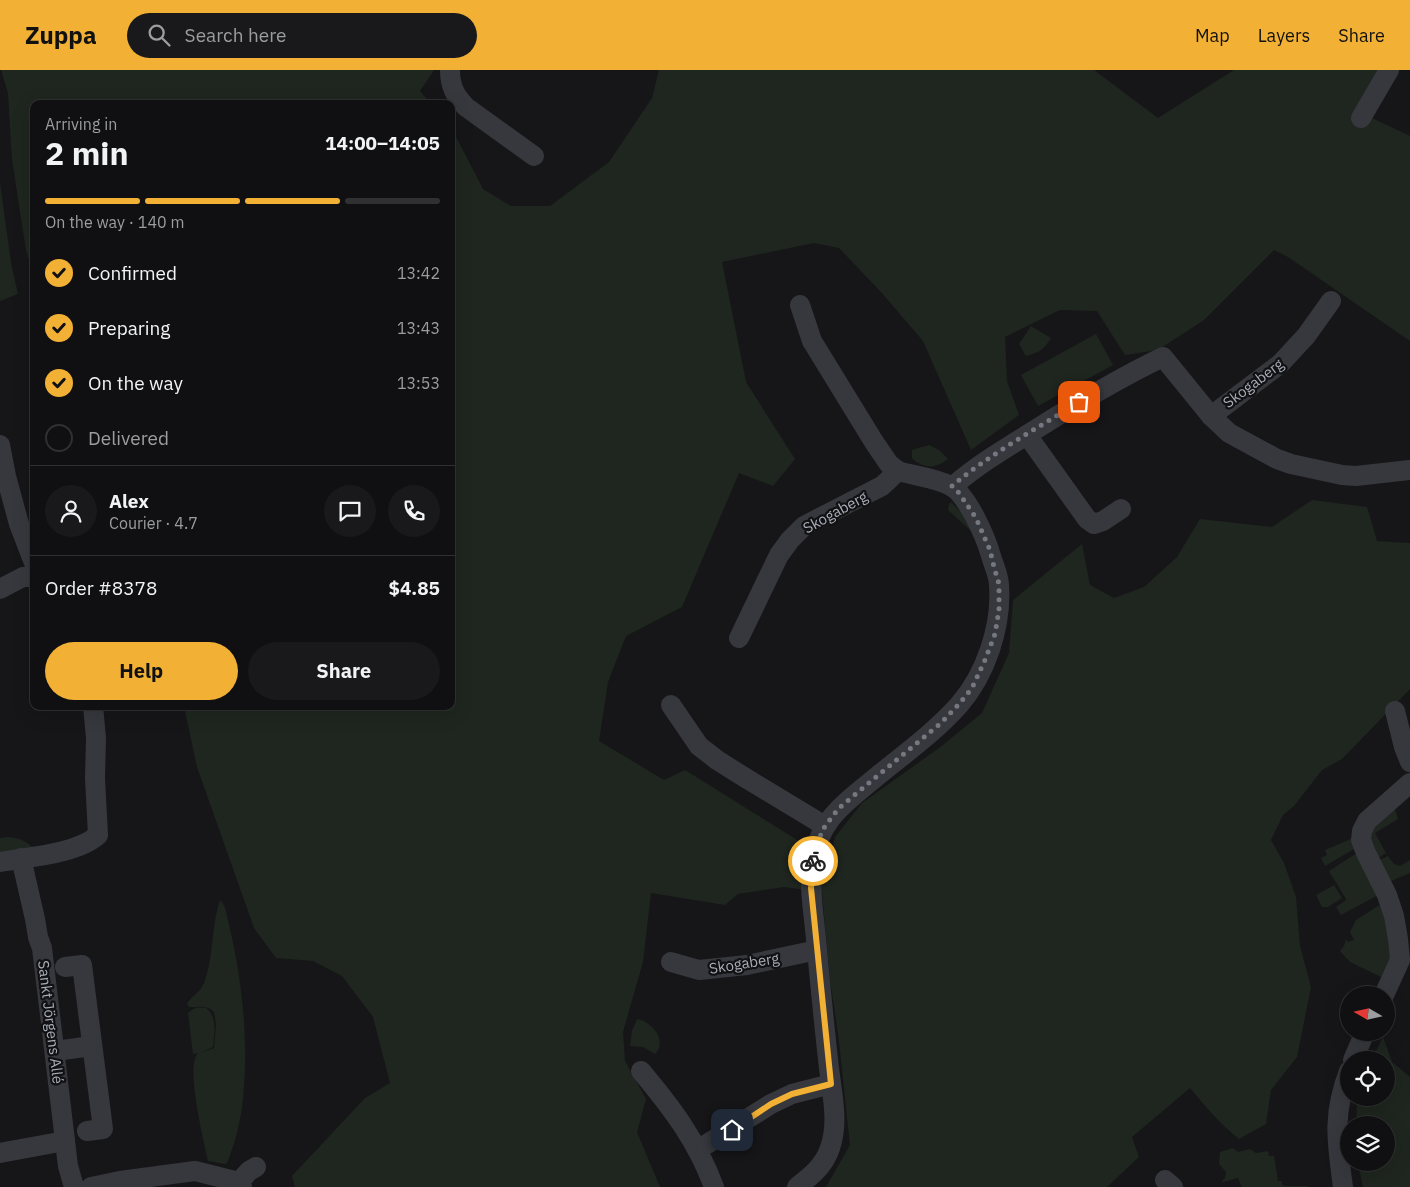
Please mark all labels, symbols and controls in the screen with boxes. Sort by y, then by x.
search box [127,13,477,58]
text: Zuppa [25,19,97,51]
icon: search [145,21,173,49]
text: Search here [185,23,286,47]
text: Map [1195,24,1230,47]
text: Layers [1258,24,1310,47]
text: Share [1338,24,1385,47]
text: Arriving in [45,114,117,134]
text: 14:00–14:05 [325,131,440,155]
text: 2 min [45,132,129,174]
text: On the way · 140 m [45,212,184,232]
icon: check [45,259,73,287]
text: Confirmed [88,261,177,285]
text: 13:42 [397,263,440,283]
icon: check [45,314,73,342]
text: Preparing [88,316,170,340]
text: 13:43 [397,318,440,338]
street label: Skogaberg [1219,354,1287,412]
icon: check [45,369,73,397]
text: On the way [88,371,183,395]
text: 13:53 [397,373,440,393]
pin [1058,381,1100,423]
icon: bag [1065,388,1093,416]
text: Delivered [88,426,169,450]
button: person [45,485,97,537]
button: chat [324,485,376,537]
button: phone [388,485,440,537]
street label: Skogaberg [799,487,871,537]
text: Alex [109,489,149,513]
text: Courier · 4.7 [109,513,198,533]
text: Order #8378 [45,576,157,600]
text: $4.85 [388,576,440,600]
button: Help [45,642,238,700]
button: Share [248,642,440,700]
courier [788,836,838,886]
icon: bike [799,847,827,875]
street label: Skogaberg [708,948,780,978]
street label: Sankt Jörgens Allé [34,959,68,1085]
north arrow [1340,986,1395,1041]
map controls [1340,986,1395,1171]
button: locate [1340,1051,1395,1106]
pin [711,1109,753,1151]
icon: home [718,1116,746,1144]
button: layers [1340,1116,1395,1171]

